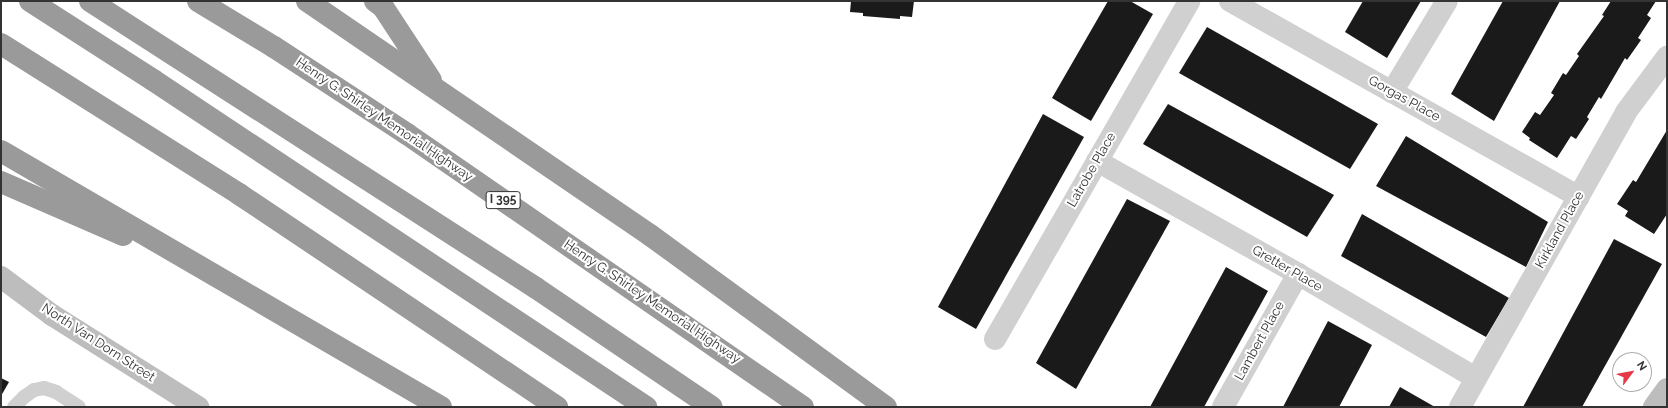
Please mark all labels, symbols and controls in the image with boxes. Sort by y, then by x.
street label: Henry G. Shirley Memorial Highway [292,55,476,185]
street label: Gorgas Place [1365,73,1443,125]
street label: Latrobe Place [1064,130,1120,210]
street label: Kirkland Place [1532,189,1588,271]
road number: I 395 [485,190,521,210]
street label: Henry G. Shirley Memorial Highway [560,237,744,367]
street label: Gretter Place [1249,243,1325,295]
street label: Lambert Place [1232,299,1288,383]
street label: North Van Dorn Street [38,300,158,386]
north arrow [1612,352,1652,392]
text: N [1634,359,1649,373]

